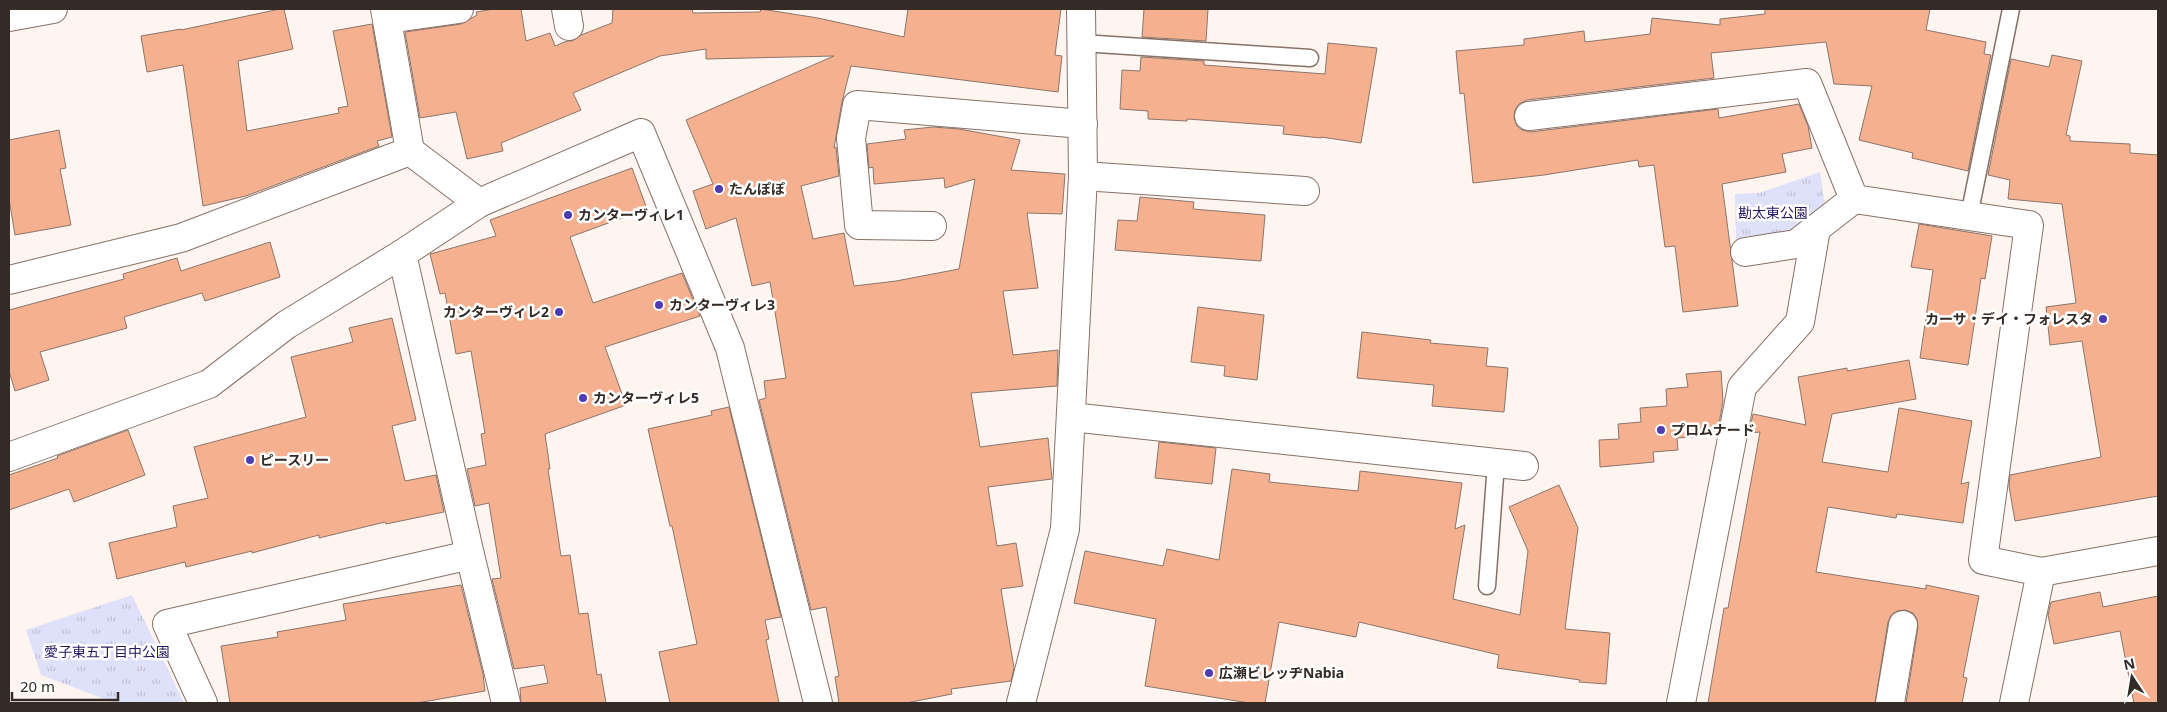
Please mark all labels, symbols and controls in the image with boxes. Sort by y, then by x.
place label: たんぽぽ [729,179,785,198]
marker: たんぽぽ [713,183,725,195]
park label: 勘太東公園 [1738,203,1808,222]
place label: カンターヴィレ1 [578,205,684,224]
marker: カンターヴィレ1 [562,209,574,221]
place label: カンターヴィレ3 [669,295,775,314]
marker: カンターヴィレ3 [653,299,665,311]
place label: カンターヴィレ2 [443,302,549,321]
marker: カンターヴィレ2 [553,306,565,318]
place label: カーサ・デイ・フォレスタ [1925,309,2093,328]
marker: カーサ・デイ・フォレスタ [2097,313,2109,325]
place label: カンターヴィレ5 [593,388,699,407]
marker: カンターヴィレ5 [577,392,589,404]
place label: プロムナード [1671,420,1755,439]
marker: プロムナード [1655,424,1667,436]
place label: ピースリー [260,450,329,469]
marker: ピースリー [244,454,256,466]
park label: 愛子東五丁目中公園 [44,642,170,661]
north arrow [2107,652,2157,702]
text: N [2122,653,2137,674]
place label: 広瀬ビレッヂNabia [1219,663,1344,682]
marker: 広瀬ビレッヂNabia [1203,667,1215,679]
scale bar [12,670,119,702]
text: 20 m [20,676,55,696]

